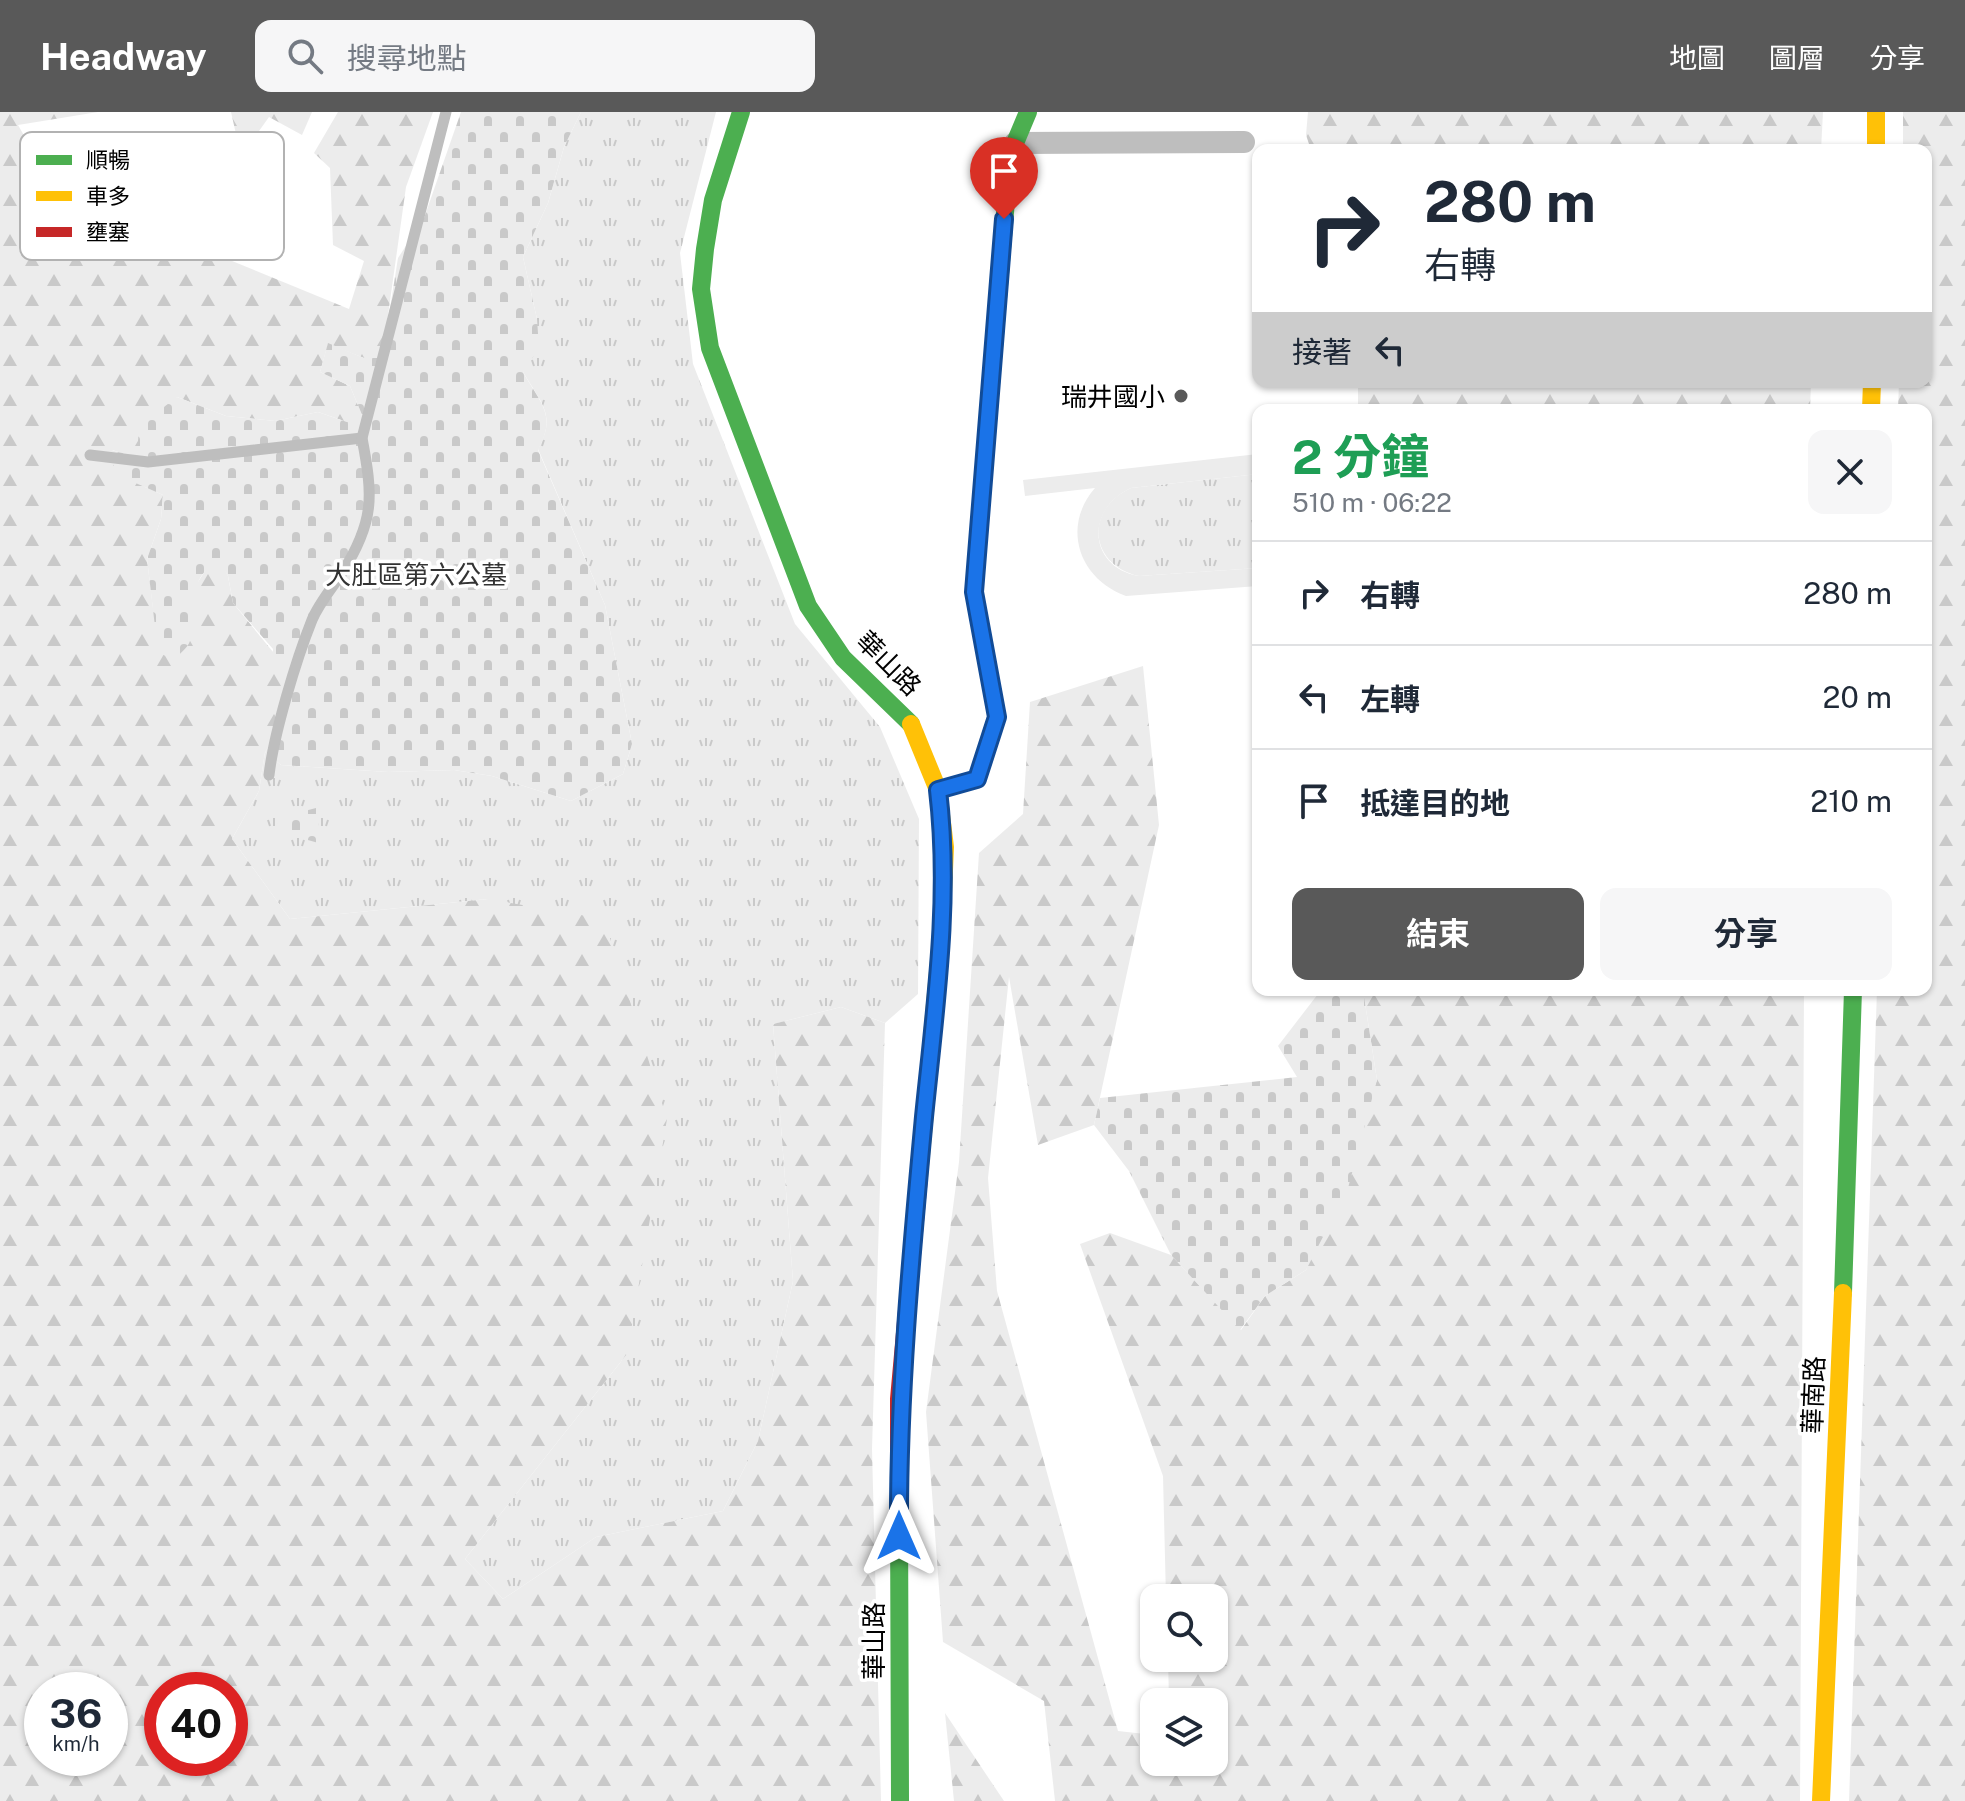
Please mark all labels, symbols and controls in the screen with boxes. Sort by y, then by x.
search box [255,20,815,92]
text: Headway [40,34,207,79]
icon: search [283,34,327,78]
text: 搜尋地點 [347,40,467,76]
text: 地圖 [1669,41,1725,74]
text: 圖層 [1769,41,1825,74]
text: 分享 [1869,41,1925,74]
legend [20,132,284,260]
pin [970,137,1038,219]
text: 順暢 [86,147,130,173]
icon: arrive [982,149,1026,193]
text: 280 m [1424,169,1596,235]
icon: right [1292,176,1396,280]
text: 車多 [86,183,130,209]
text: 壅塞 [86,219,130,245]
text: 右轉 [1424,244,1496,286]
icon: left [1368,328,1412,372]
text: 接著 [1292,334,1352,370]
place label: 瑞井國小 [1061,381,1165,412]
marker: 瑞井國小 [1172,387,1190,405]
text: 2 分鐘 [1292,428,1429,485]
button: close [1808,430,1892,514]
text: 510 m · 06:22 [1292,487,1452,518]
park label: 大肚區第六公墓 [325,559,507,590]
icon: right [1292,571,1336,615]
text: 280 m [1803,575,1892,611]
text: 右轉 [1360,577,1420,613]
street label: 華山路 [850,624,928,702]
icon: left [1292,675,1336,719]
text: 20 m [1823,679,1892,715]
text: 左轉 [1360,681,1420,717]
icon: arrive [1292,779,1336,823]
text: 210 m [1810,783,1892,819]
text: 抵達目的地 [1360,785,1510,821]
button: 結束 [1292,888,1584,980]
button: 分享 [1600,888,1892,980]
street label: 華南路 [1796,1355,1830,1435]
position arrow [857,1494,941,1578]
map controls [1140,1584,1228,1776]
button: search [1140,1584,1228,1672]
street label: 華山路 [858,1602,889,1680]
speed limit sign: 40 [144,1672,248,1776]
button: layers [1140,1688,1228,1776]
text: 36 [50,1690,102,1737]
text: km/h [52,1732,100,1756]

